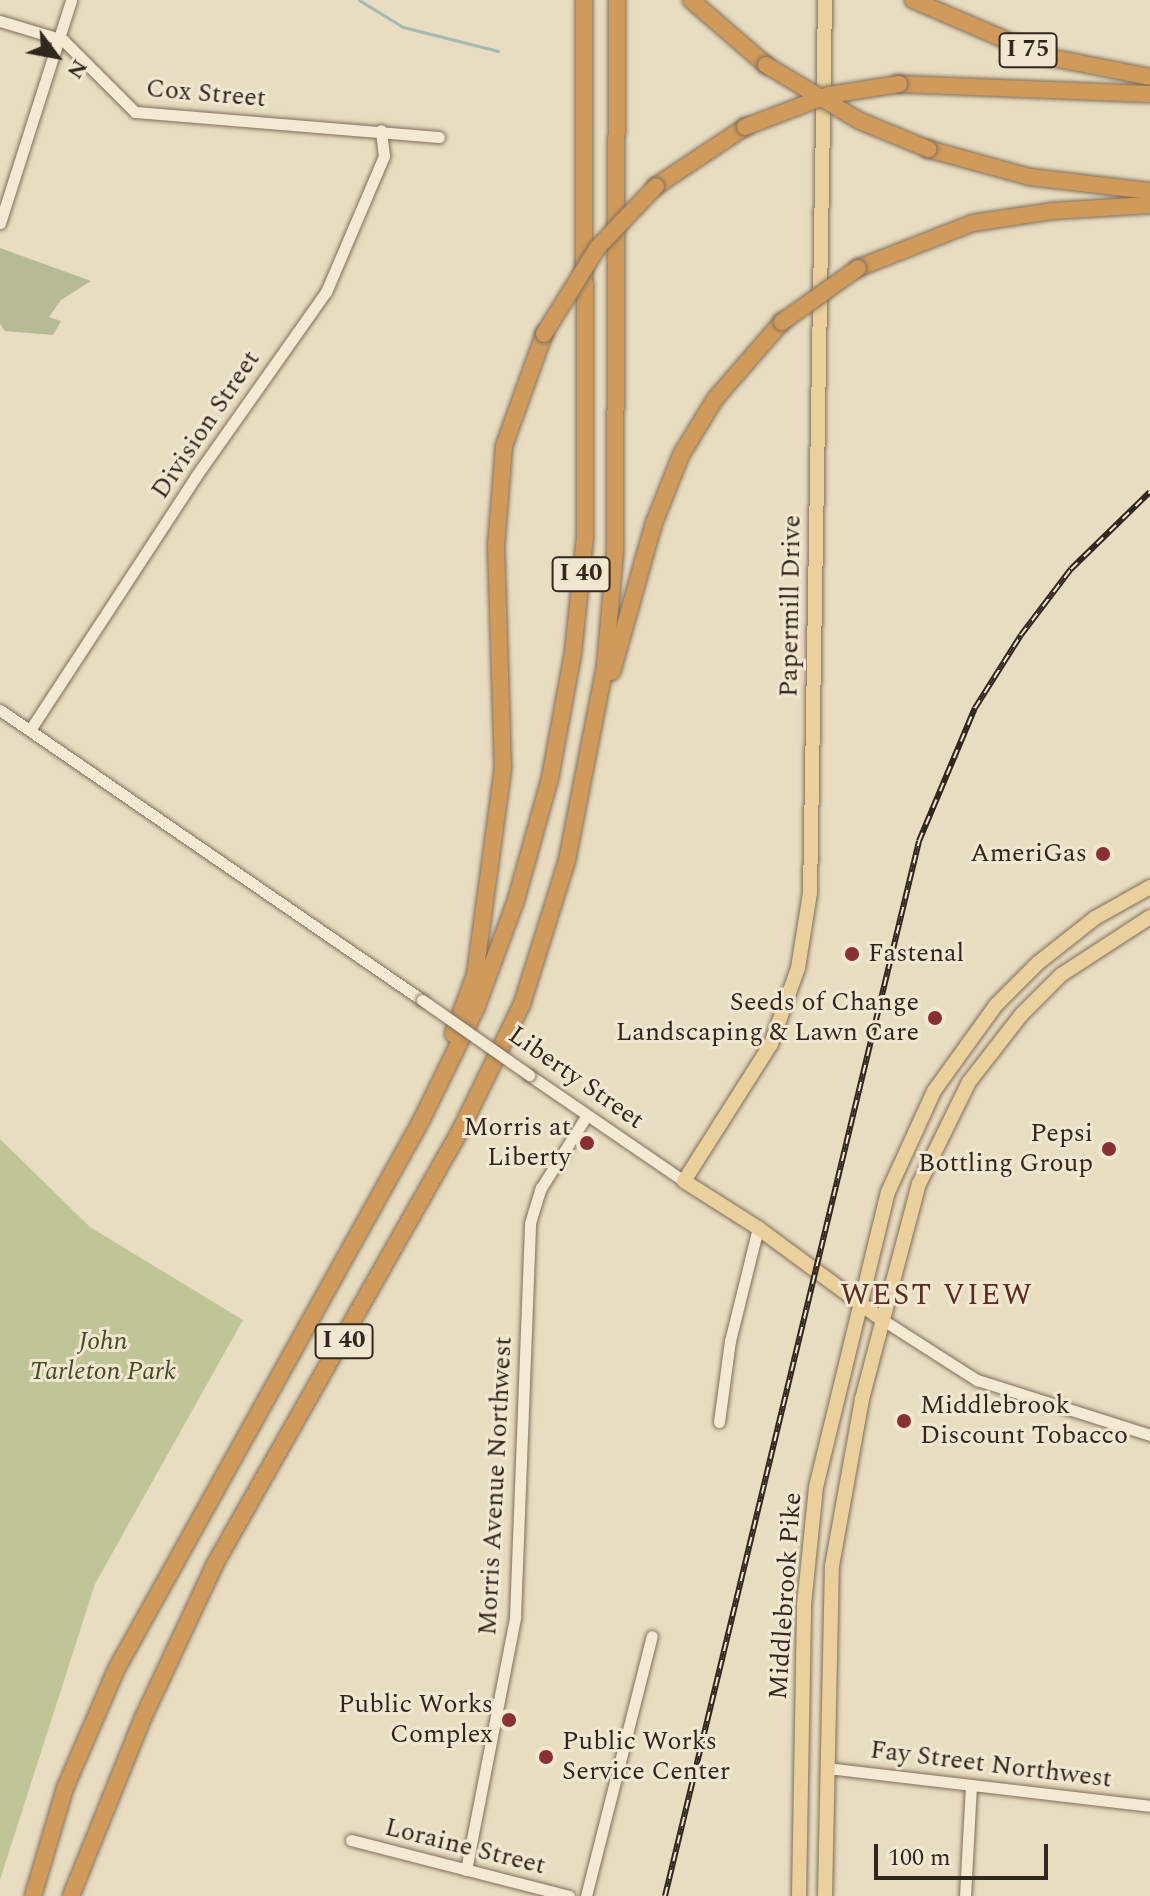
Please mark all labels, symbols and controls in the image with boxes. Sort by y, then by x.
north arrow [16,16,96,96]
road number: I 75 [998,30,1058,70]
text: N [58,53,96,85]
street label: Cox Street [145,73,267,115]
street label: Division Street [145,345,267,505]
street label: Papermill Drive [774,515,808,697]
road number: I 40 [551,554,611,594]
place label: AmeriGas [970,838,1087,870]
marker: AmeriGas [1094,845,1112,863]
place label: Fastenal [868,938,964,970]
marker: Fastenal [843,945,861,963]
place label: Seeds of Change Landscaping & Lawn Care [616,987,919,1048]
marker: Seeds of Change Landscaping & Lawn Care [926,1009,944,1027]
street label: Liberty Street [502,1020,650,1136]
place label: Morris at Liberty [464,1112,571,1174]
place label: Pepsi Bottling Group [918,1118,1093,1180]
marker: Morris at Liberty [578,1134,596,1152]
marker: Pepsi Bottling Group [1100,1140,1118,1158]
district label: WEST VIEW [840,1277,1034,1313]
road number: I 40 [314,1321,374,1361]
park label: John Tarleton Park [30,1326,176,1388]
street label: Morris Avenue Northwest [473,1336,519,1636]
place label: Middlebrook Discount Tobacco [920,1390,1128,1452]
marker: Middlebrook Discount Tobacco [895,1412,913,1430]
street label: Middlebrook Pike [763,1491,809,1701]
place label: Public Works Complex [338,1689,493,1750]
marker: Public Works Complex [500,1711,518,1729]
place label: Public Works Service Center [562,1726,730,1788]
street label: Fay Street Northwest [868,1735,1114,1795]
marker: Public Works Service Center [537,1748,555,1766]
street label: Loraine Street [381,1812,549,1882]
scale bar [878,1828,1052,1878]
text: 100 m [888,1840,951,1876]

